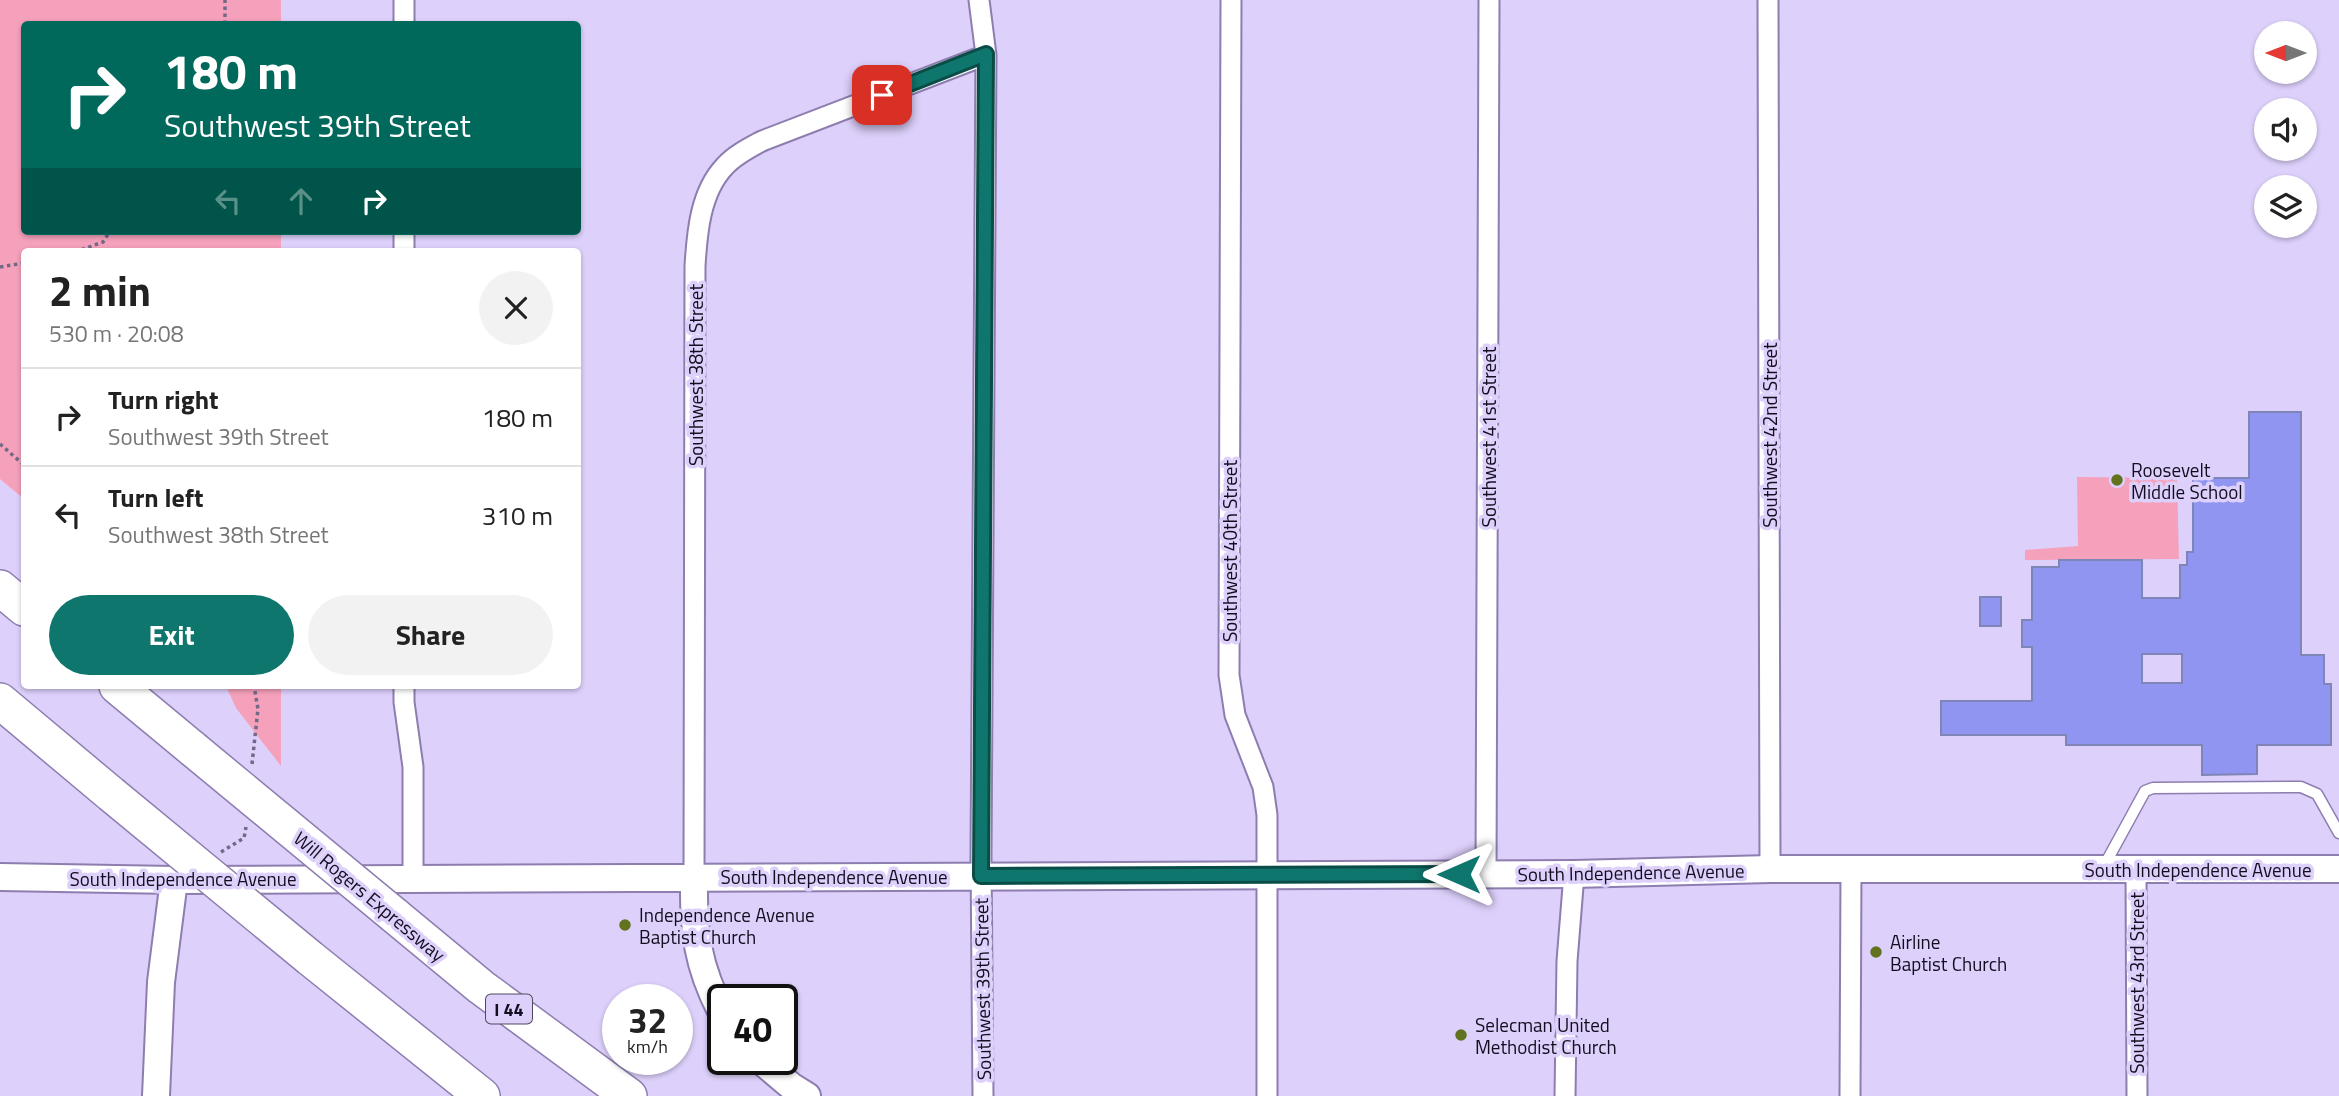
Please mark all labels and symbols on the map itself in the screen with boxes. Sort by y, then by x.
north arrow [2254,21,2317,84]
pin [852,65,912,125]
street label: Southwest 38th Street [681,284,710,466]
street label: Southwest 42nd Street [1755,342,1784,528]
street label: Southwest 41st Street [1474,346,1503,527]
place label: Roosevelt Middle School [2131,455,2243,506]
street label: Southwest 40th Street [1215,460,1244,642]
marker: Roosevelt Middle School [2109,472,2125,488]
street label: Will Rogers Expressway [288,824,452,968]
position arrow [1422,837,1496,911]
street label: South Independence Avenue [2084,855,2312,884]
street label: South Independence Avenue [1517,856,1745,888]
street label: South Independence Avenue [720,862,948,891]
street label: South Independence Avenue [69,864,297,893]
street label: Southwest 43rd Street [2122,892,2151,1074]
street label: Southwest 39th Street [966,897,998,1080]
place label: Independence Avenue Baptist Church [639,900,815,951]
marker: Independence Avenue Baptist Church [617,917,633,933]
place label: Airline Baptist Church [1890,927,2007,978]
marker: Airline Baptist Church [1868,944,1884,960]
speed limit sign: 40 [707,984,798,1075]
road number: I 44 [486,994,532,1024]
place label: Selecman United Methodist Church [1475,1010,1617,1061]
marker: Selecman United Methodist Church [1453,1027,1469,1043]

